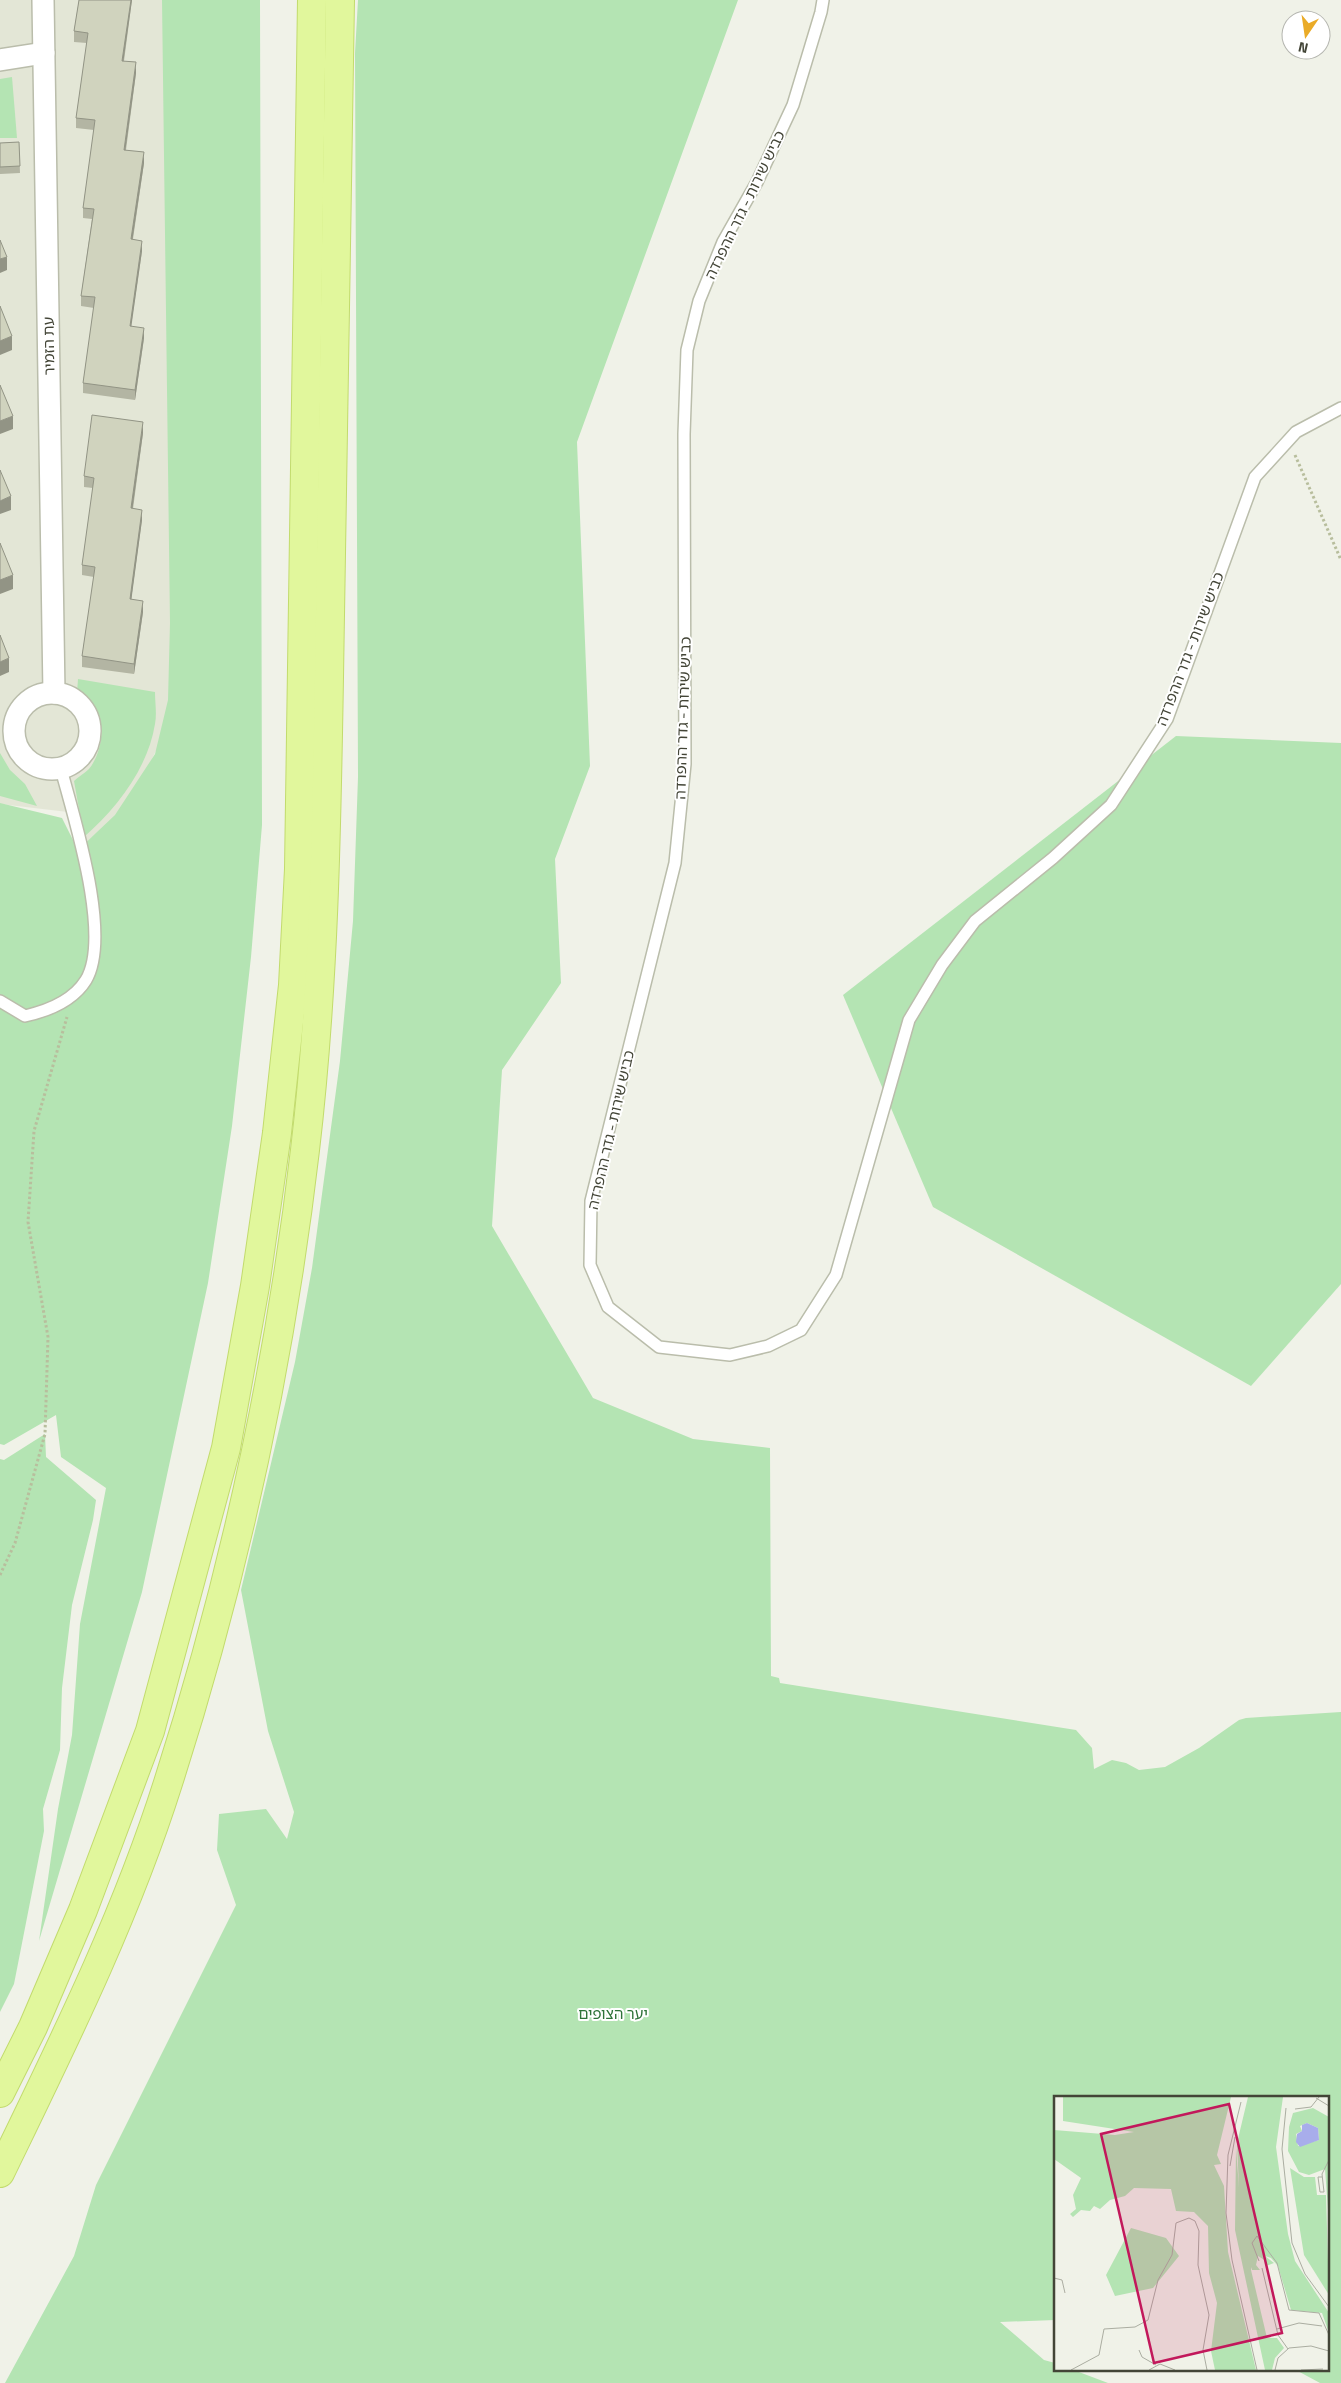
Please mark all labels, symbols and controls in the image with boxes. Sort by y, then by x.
north arrow [1281,10,1331,60]
text: N [1296,37,1310,59]
street label: כביש שירות - גדר ההפרדה [698,126,791,283]
street label: עת הזמיר [36,316,61,376]
street label: כביש שירות - גדר ההפרדה [1150,568,1230,729]
street label: כביש שירות - גדר ההפרדה [668,636,697,800]
street label: כביש שירות - גדר ההפרדה [581,1048,640,1212]
park label: יער הצופים [578,2002,648,2025]
inset map [1054,2096,1328,2370]

